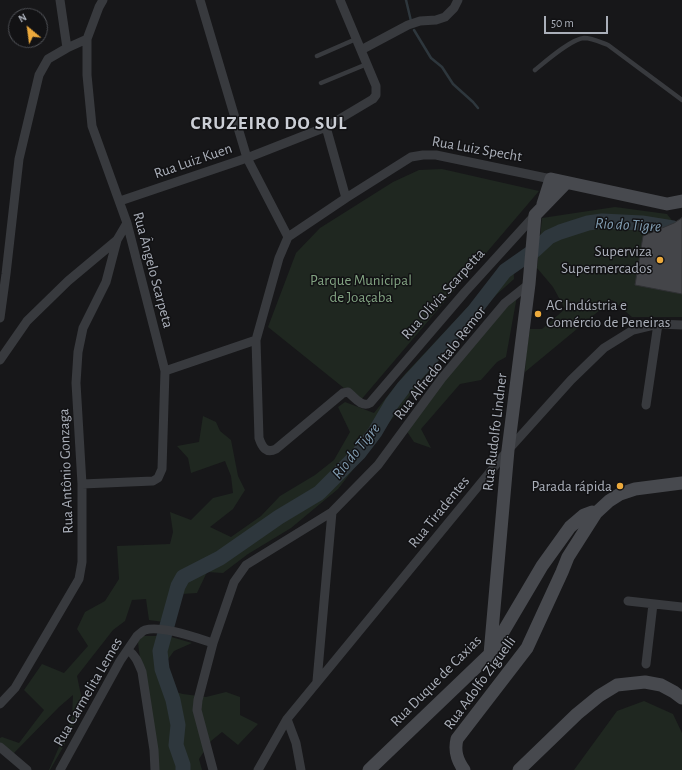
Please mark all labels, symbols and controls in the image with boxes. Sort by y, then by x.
north arrow [8,8,48,48]
scale bar [546,8,610,34]
text: N [16,11,28,25]
text: 50 m [551,17,574,29]
district label: CRUZEIRO DO SUL [191,112,347,134]
street label: Rua Luiz Specht [431,132,523,166]
street label: Rua Luiz Kuen [152,139,234,183]
street label: Rua Ângelo Scarpeta [129,210,177,330]
water label: Rio do Tigre [594,214,662,236]
place label: Superviza Supermercados [561,242,652,277]
street label: Rua Olívia Scarpetta [397,245,489,343]
marker: Superviza Supermercados [655,255,665,265]
park label: Parque Municipal de Joaçaba [310,271,412,306]
place label: AC Indústria e Comércio de Peneiras [546,296,670,331]
street label: Rua Alfredo Italo Remor [390,303,490,423]
marker: AC Indústria e Comércio de Peneiras [533,309,543,319]
street label: Rua Rudolfo Lindner [479,372,511,492]
street label: Rua Antônio Gonzaga [55,408,77,534]
water label: Rio do Tigre [328,419,384,483]
street label: Rua Tiradentes [405,472,473,552]
place label: Parada rápida [531,477,612,495]
marker: Parada rápida [615,481,625,491]
street label: Rua Duque de Caxias [387,632,485,730]
street label: Rua Adolfo Ziguelli [440,633,520,733]
street label: Rua Carmelita Lemes [50,635,126,749]

